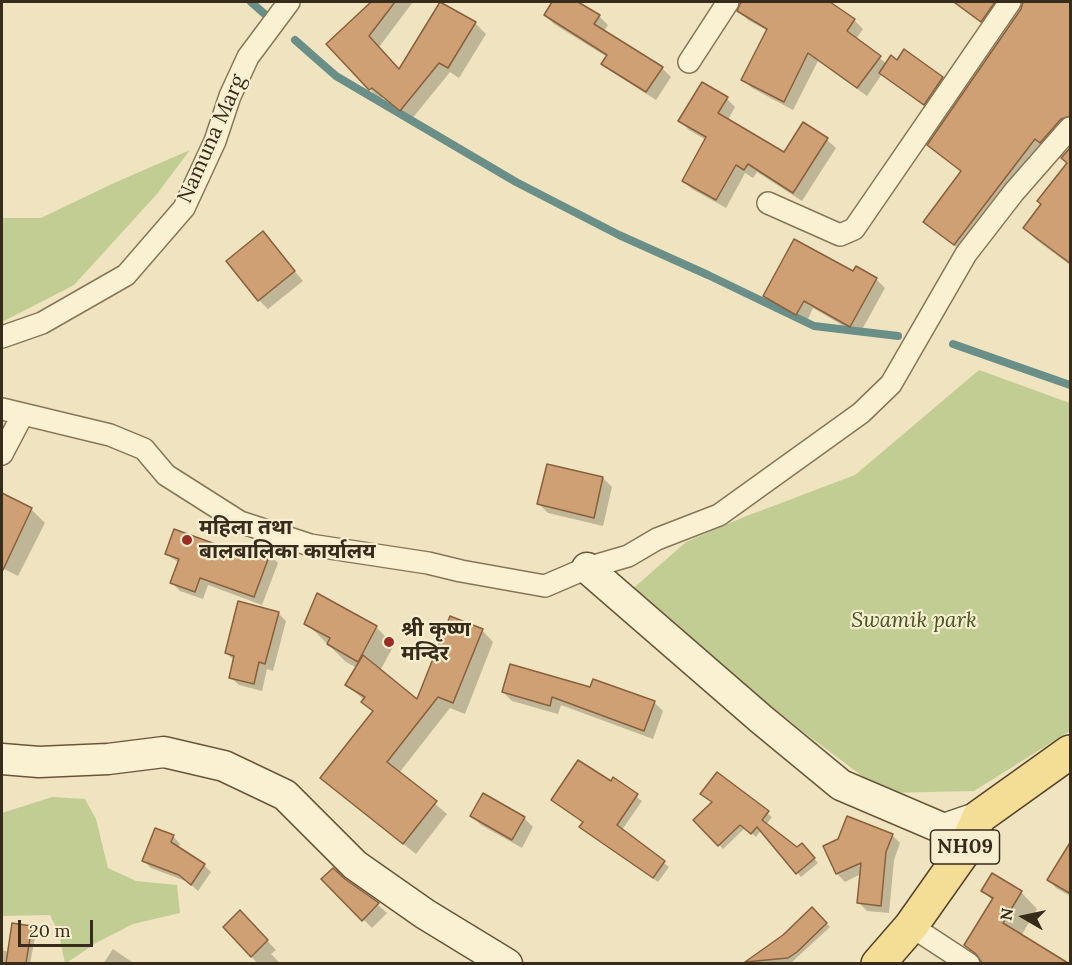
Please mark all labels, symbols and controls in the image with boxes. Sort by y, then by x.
street label: Namuna Marg [172,71,252,207]
place label: महिला तथा बालबालिका कार्यालय [199,515,376,565]
marker: महिला तथा बालबालिका कार्यालय [180,533,194,547]
park label: Swamik park [851,608,977,634]
place label: श्री कृष्ण मन्दिर [401,617,471,667]
marker: श्री कृष्ण मन्दिर [382,635,396,649]
road number: NH09 [930,830,1000,864]
north arrow [994,887,1054,947]
text: N [995,907,1017,922]
scale bar [21,908,96,946]
text: 20 m [29,919,71,942]

